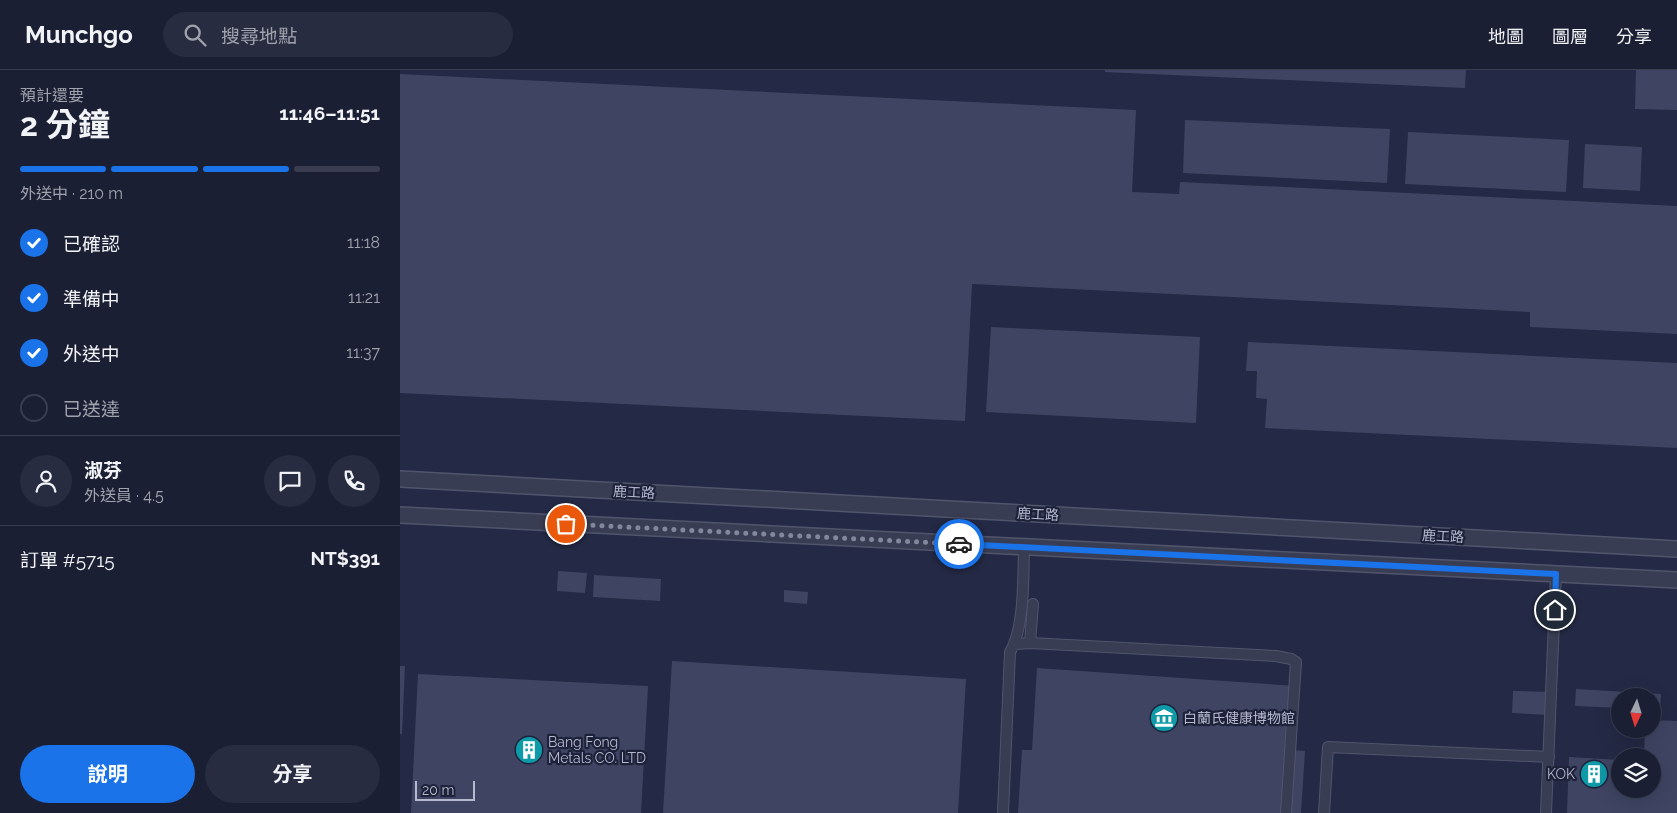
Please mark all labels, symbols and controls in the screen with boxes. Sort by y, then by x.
search box [163,12,513,57]
text: Munchgo [25,20,133,49]
icon: search [181,21,209,49]
text: 搜尋地點 [221,25,297,47]
text: 地圖 [1488,26,1524,47]
text: 圖層 [1552,26,1588,47]
text: 分享 [1616,26,1652,47]
text: 預計還要 [20,86,84,105]
text: 11:46–11:51 [279,102,380,124]
text: 2 分鐘 [20,106,110,143]
text: 外送中 · 210 m [20,184,123,203]
icon: check [20,229,48,257]
text: 已確認 [63,233,120,255]
text: 11:18 [347,233,380,252]
icon: check [20,284,48,312]
text: 準備中 [63,288,120,310]
text: 11:21 [348,288,380,307]
icon: check [20,339,48,367]
text: 外送中 [63,343,120,365]
text: 11:37 [346,343,380,362]
text: 已送達 [63,398,120,420]
button: person [20,455,72,507]
button: chat [264,455,316,507]
button: phone [328,455,380,507]
text: 淑芬 [84,459,122,481]
street label: 鹿工路 [613,483,655,501]
text: 外送員 · 4.5 [84,486,164,505]
pin [545,503,587,545]
street label: 鹿工路 [1017,505,1059,523]
icon: bag [552,510,580,538]
courier [934,519,984,569]
street label: 鹿工路 [1422,527,1464,545]
icon: car [945,530,973,558]
text: NT$391 [311,547,380,569]
text: 訂單 #5715 [20,549,115,571]
pin [1534,589,1576,631]
icon: home [1541,596,1569,624]
north arrow [1611,688,1661,738]
map controls [1611,688,1661,798]
museum icon: 白蘭氏健康博物館 [1149,703,1179,733]
place label: 白蘭氏健康博物館 [1183,710,1295,726]
place label: Bang Fong Metals CO. LTD [548,734,646,766]
building icon: Bang Fong Metals CO. LTD [514,735,544,765]
button: 說明 [20,745,195,803]
button: 分享 [205,745,380,803]
button: layers [1611,748,1661,798]
building icon: KOK [1579,759,1609,789]
place label: KOK [1547,766,1575,782]
scale bar [415,778,475,801]
text: 20 m [422,782,454,798]

